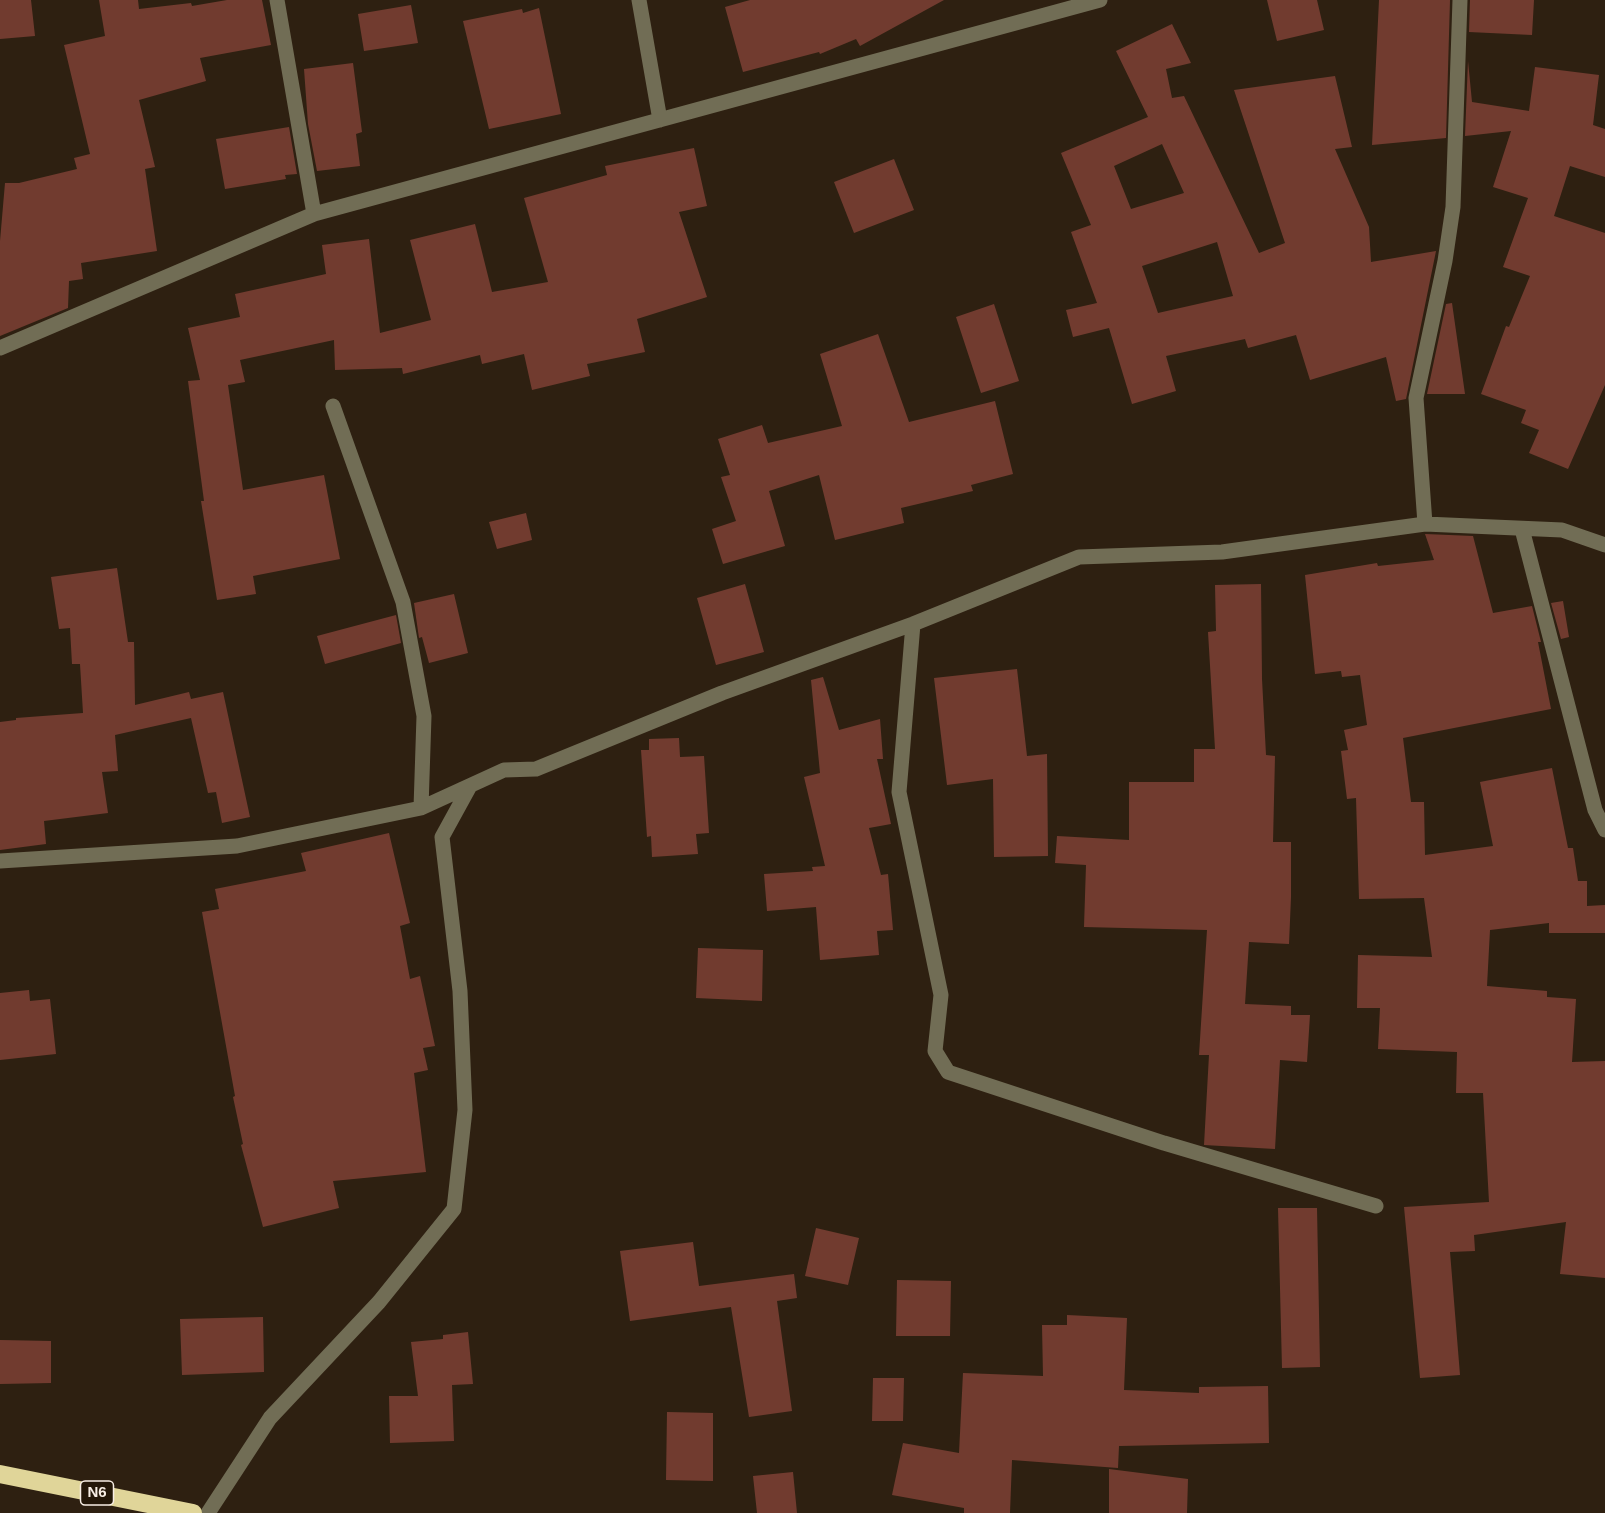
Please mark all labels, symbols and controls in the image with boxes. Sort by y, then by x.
road number: N6 [80,1481,114,1505]

